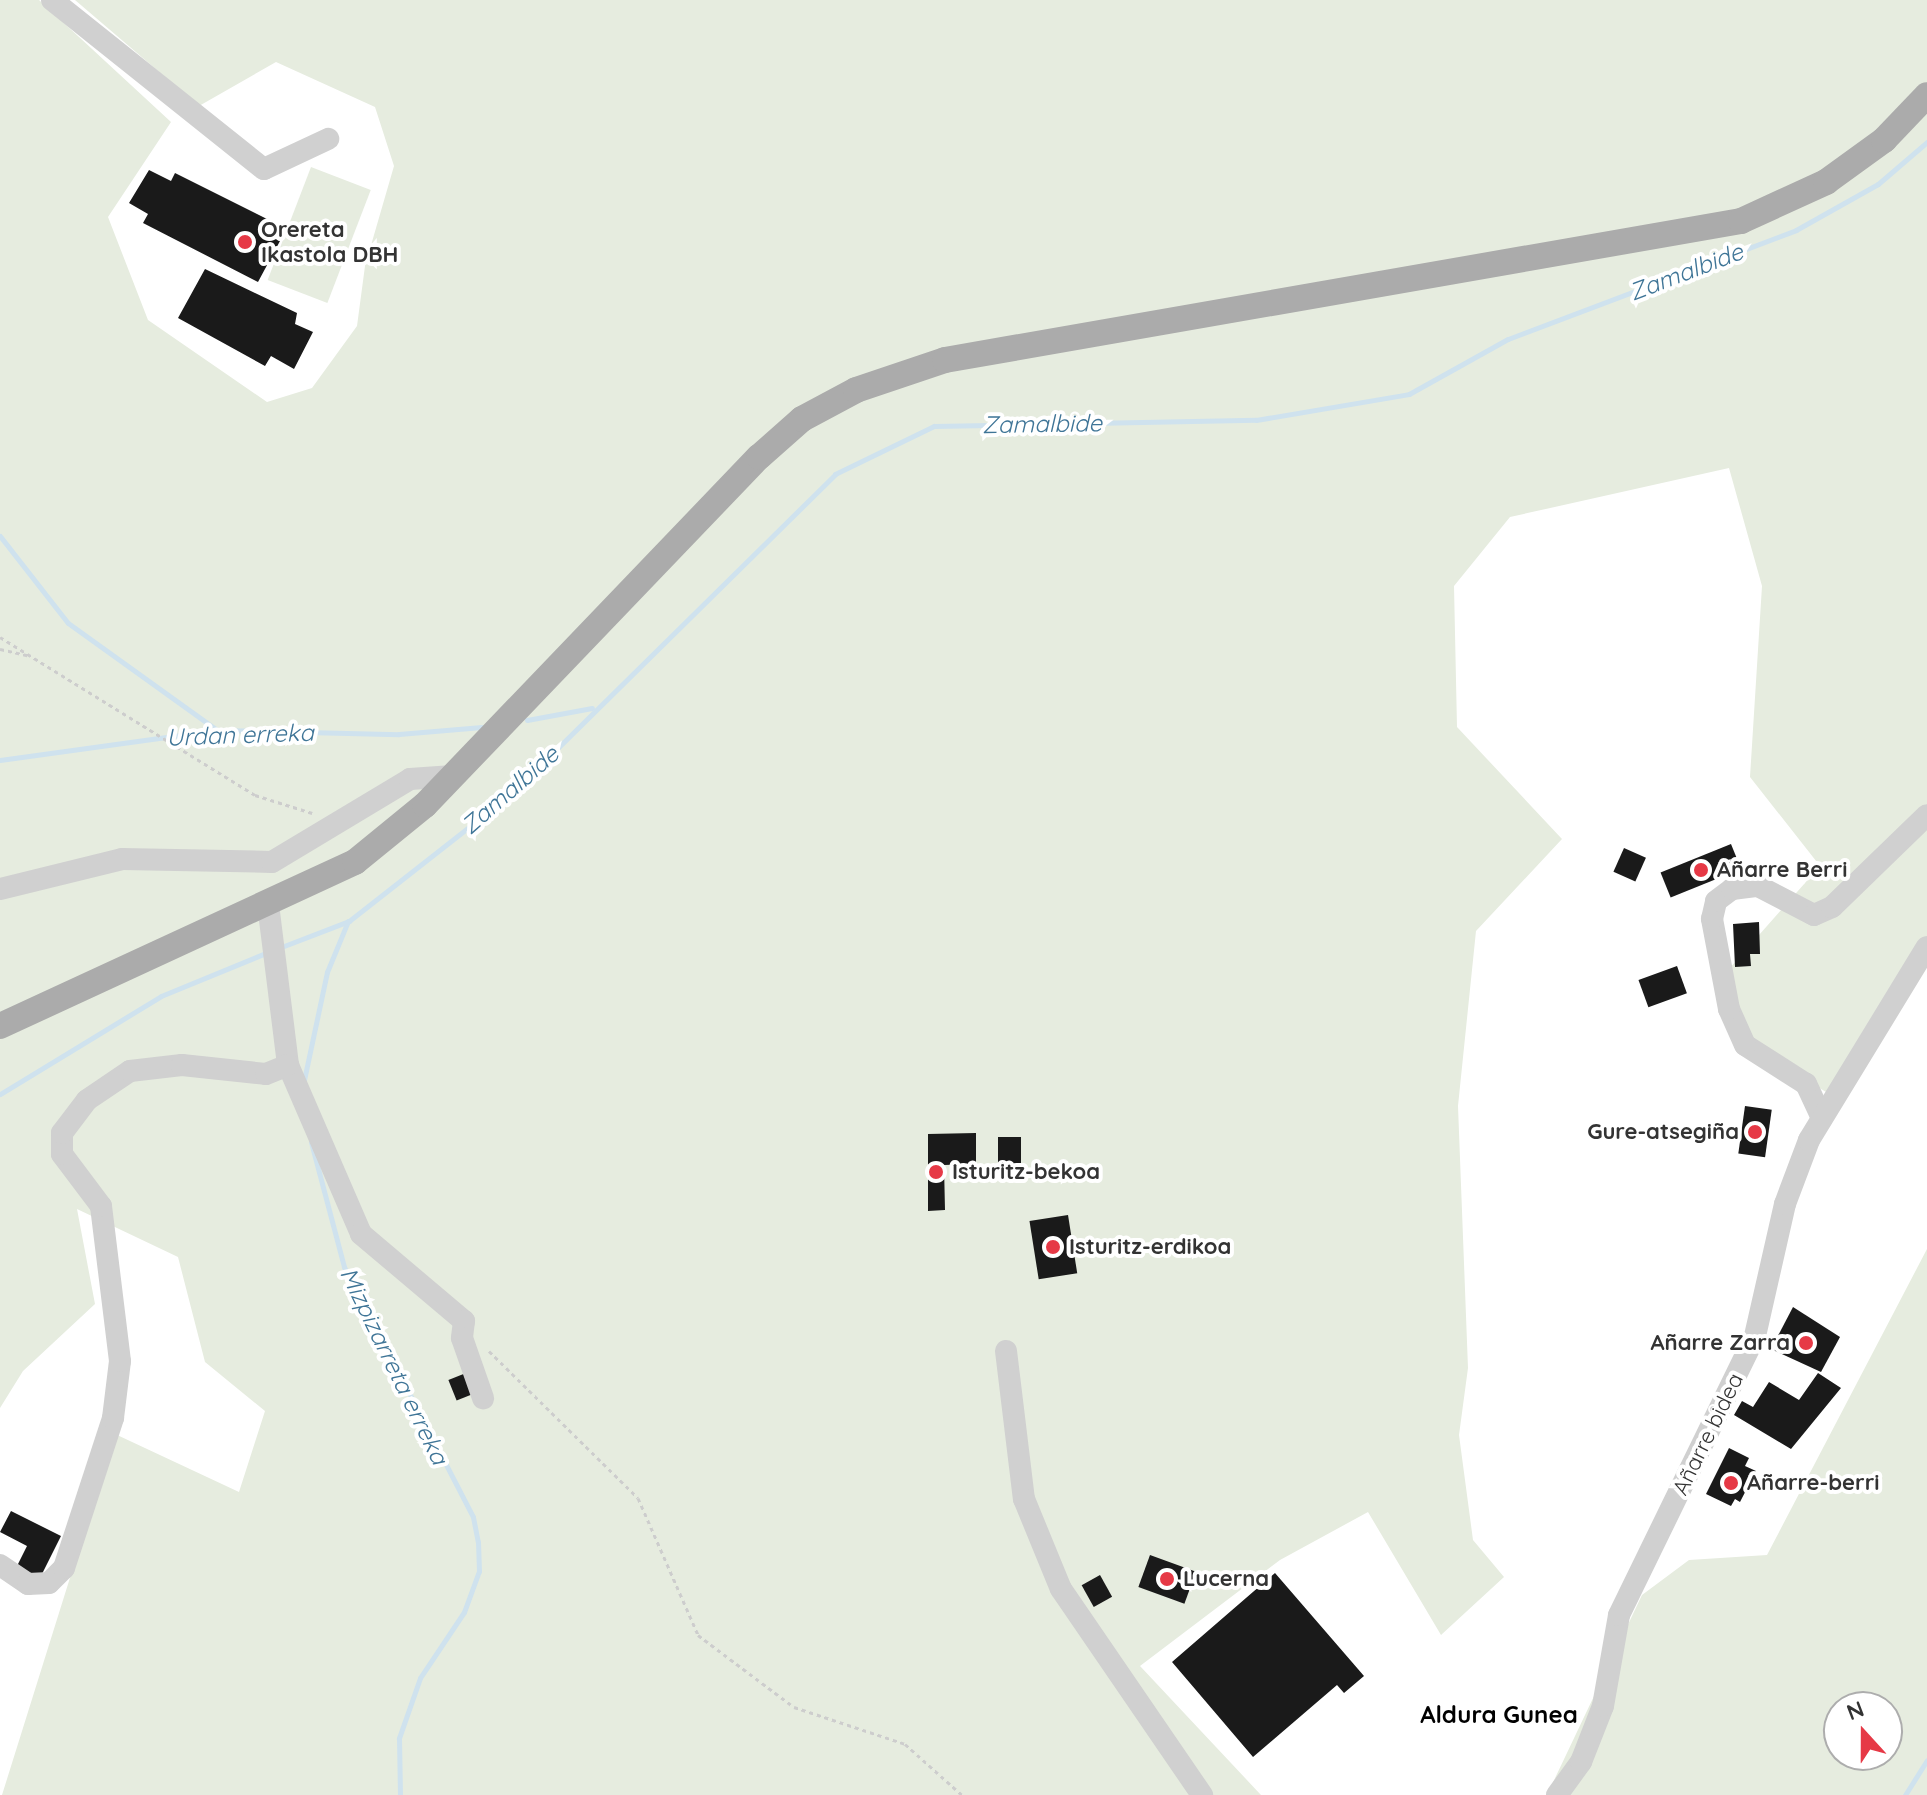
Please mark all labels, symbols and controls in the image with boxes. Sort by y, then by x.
place label: Orereta Ikastola DBH [261,216,398,268]
marker: Orereta Ikastola DBH [236,233,254,251]
water label: Zamalbide [1625,237,1747,307]
water label: Zamalbide [982,409,1102,439]
water label: Urdan erreka [166,718,314,752]
water label: Zamalbide [455,740,565,840]
place label: Añarre Berri [1717,857,1847,883]
marker: Añarre Berri [1692,861,1710,879]
place label: Gure-atsegiña [1587,1119,1739,1145]
marker: Gure-atsegiña [1746,1123,1764,1141]
place label: Isturitz-bekoa [952,1159,1100,1185]
marker: Isturitz-bekoa [927,1163,945,1181]
place label: Isturitz-erdikoa [1069,1234,1231,1260]
marker: Isturitz-erdikoa [1044,1238,1062,1256]
water label: Mizpizarreta erreka [334,1263,454,1469]
place label: Añarre Zarra [1651,1330,1790,1356]
marker: Añarre Zarra [1797,1334,1815,1352]
street label: Añarre bidea [1667,1369,1749,1499]
place label: Añarre-berri [1747,1470,1879,1496]
marker: Añarre-berri [1722,1474,1740,1492]
place label: Lucerna [1183,1566,1269,1592]
marker: Lucerna [1158,1570,1176,1588]
north arrow [1823,1691,1903,1771]
text: N [1843,1694,1868,1726]
district label: Aldura Gunea [1420,1701,1578,1729]

